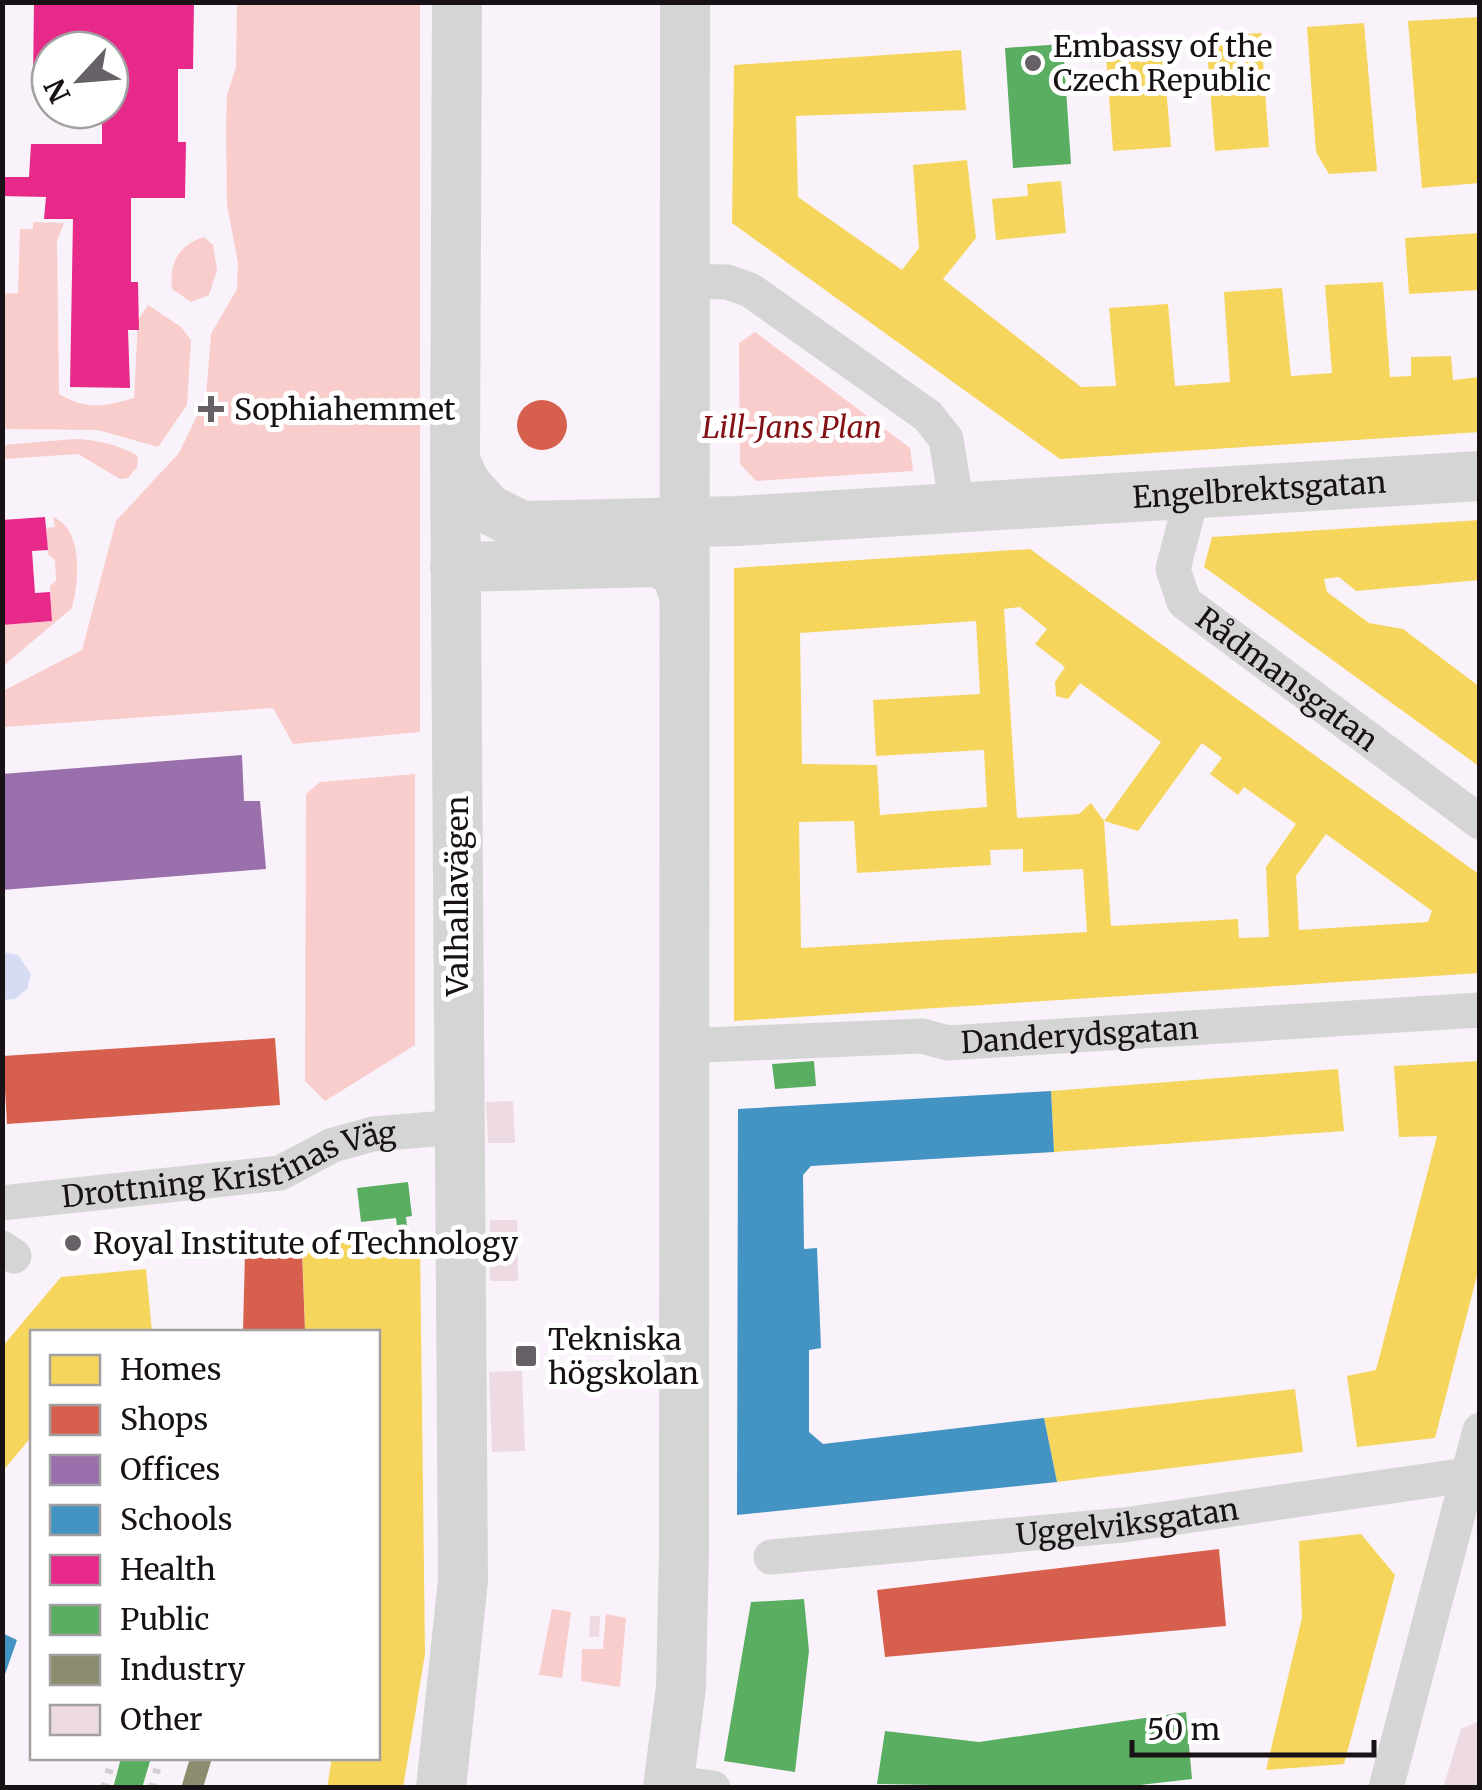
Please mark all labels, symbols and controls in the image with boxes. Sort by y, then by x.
place label: Embassy of the Czech Republic [1053,27,1272,99]
north arrow [30,30,130,130]
marker: Embassy of the Czech Republic [1022,52,1044,74]
text: N [37,73,79,109]
place label: Sophiahemmet [234,390,456,428]
marker: Sophiahemmet [198,396,224,422]
park label: Lill-Jans Plan [702,408,882,446]
street label: Engelbrektsgatan [1131,463,1387,516]
street label: Rådmansgatan [1189,599,1386,759]
street label: Valhallavägen [438,796,476,997]
street label: Danderydsgatan [960,1008,1200,1061]
street label: Drottning Kristinas Väg [60,1113,397,1215]
place label: Royal Institute of Technology [93,1224,519,1262]
marker: Royal Institute of Technology [62,1232,84,1254]
place label: Tekniska högskolan [548,1320,699,1392]
legend [30,1330,380,1760]
marker: Tekniska högskolan [513,1343,539,1369]
text: Homes [120,1350,221,1388]
text: Shops [120,1400,208,1438]
text: Offices [120,1450,220,1488]
street label: Uggelviksgatan [1014,1489,1241,1554]
text: Schools [120,1500,232,1538]
text: Health [120,1550,216,1588]
text: Public [120,1600,209,1638]
text: Industry [120,1650,246,1688]
scale bar [1132,1695,1374,1757]
text: Other [120,1700,203,1738]
text: 50 m [1147,1710,1220,1748]

